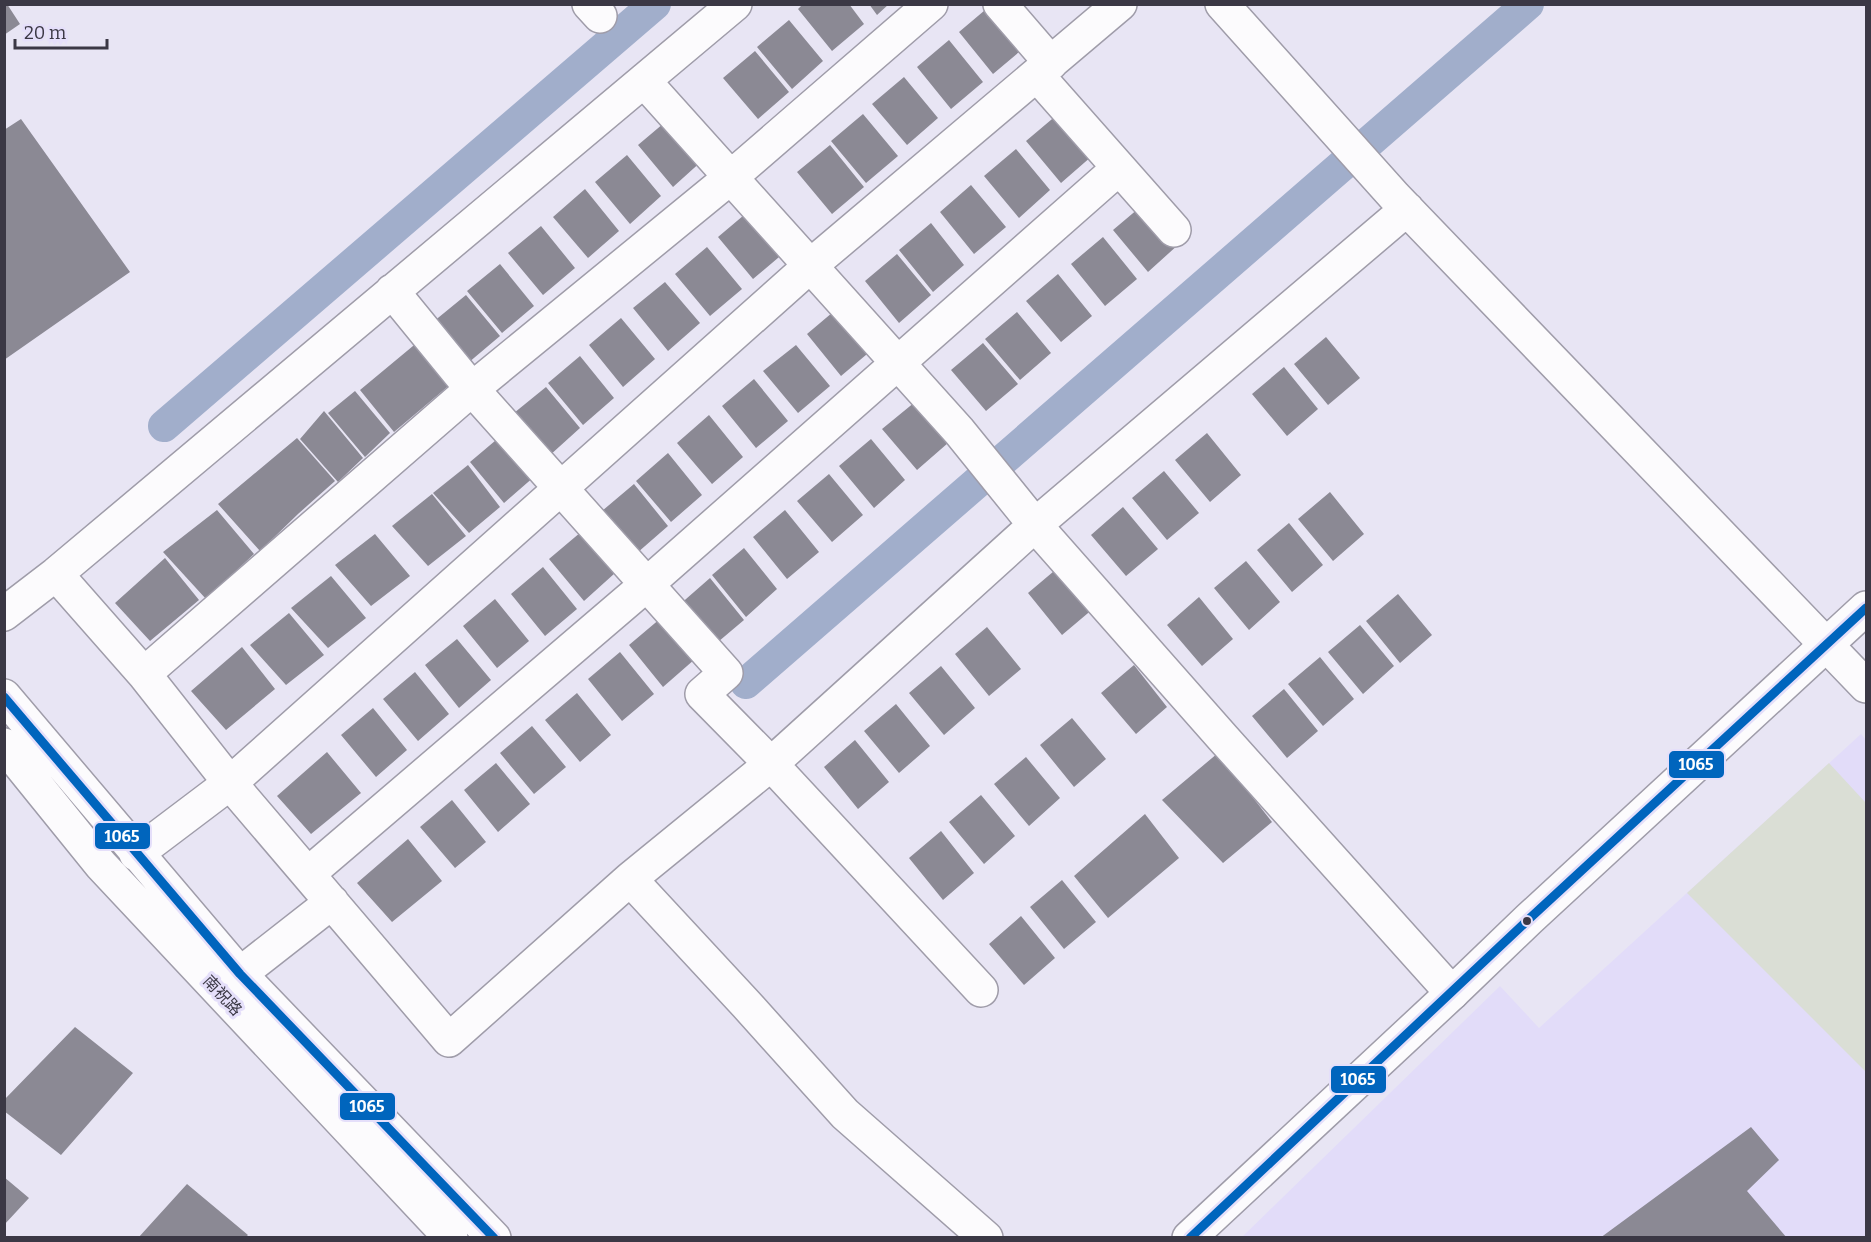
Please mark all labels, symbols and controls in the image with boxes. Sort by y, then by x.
scale bar [15,12,106,50]
text: 20 m [24,22,66,44]
line badge: 1065 [1668,750,1725,779]
text: 1065 [1678,755,1714,774]
line badge: 1065 [94,822,151,850]
text: 1065 [104,827,140,846]
unlabelled marker [1521,915,1533,927]
street label: 南祝路 [199,971,246,1019]
line badge: 1065 [1330,1065,1387,1094]
text: 1065 [1340,1070,1376,1089]
line badge: 1065 [339,1092,396,1121]
text: 1065 [349,1097,385,1116]

